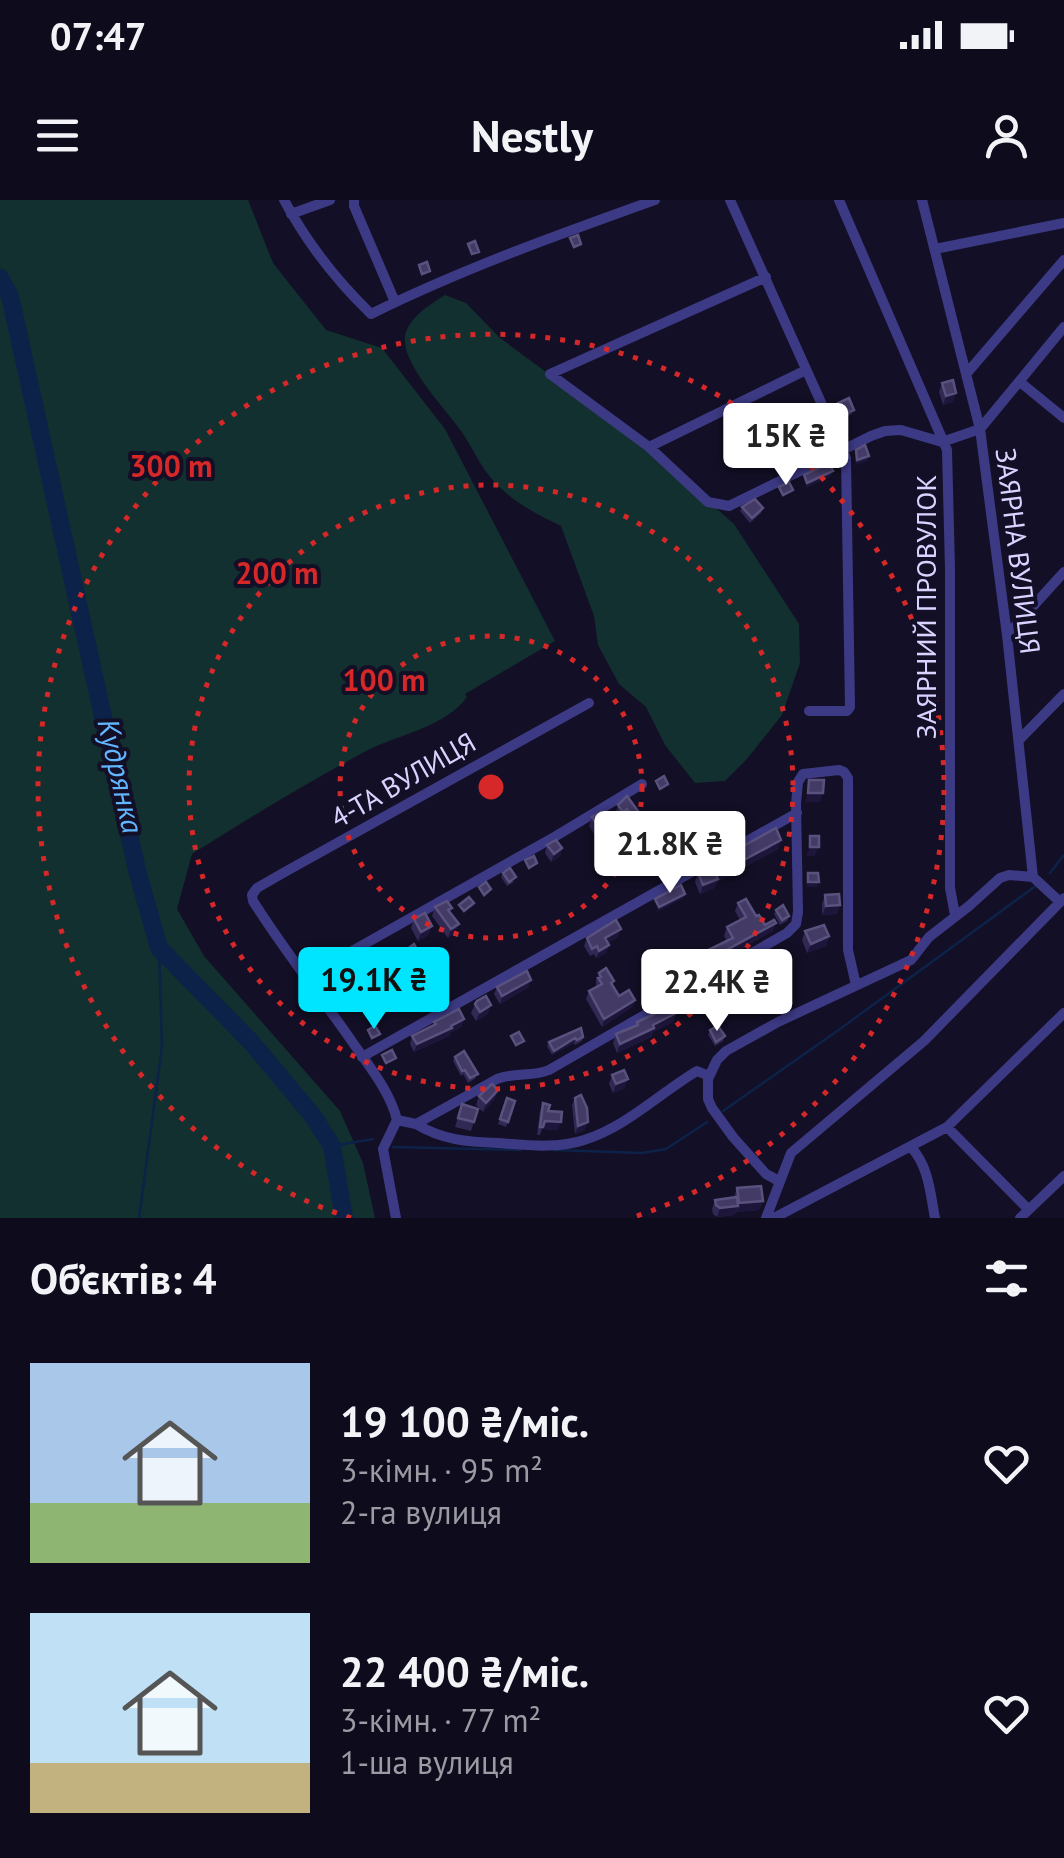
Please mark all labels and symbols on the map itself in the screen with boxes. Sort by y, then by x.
pin: 15K ₴ [716,403,856,488]
text: 300 m [130,446,212,485]
street label: ЗАЯРНА ВУЛИЦЯ [987,446,1049,656]
street label: ЗАЯРНИЙ ПРОВУЛОК [907,474,944,740]
text: 200 m [236,553,318,592]
text: 100 m [343,660,425,699]
water label: Кудрянка [89,715,154,837]
street label: 4-ТА ВУЛИЦЯ [323,723,482,836]
centre of rings [473,769,509,805]
pin: 21.8K ₴ [578,811,762,896]
pin: 19.1K ₴ [282,947,466,1032]
pin: 22.4K ₴ [625,949,809,1034]

